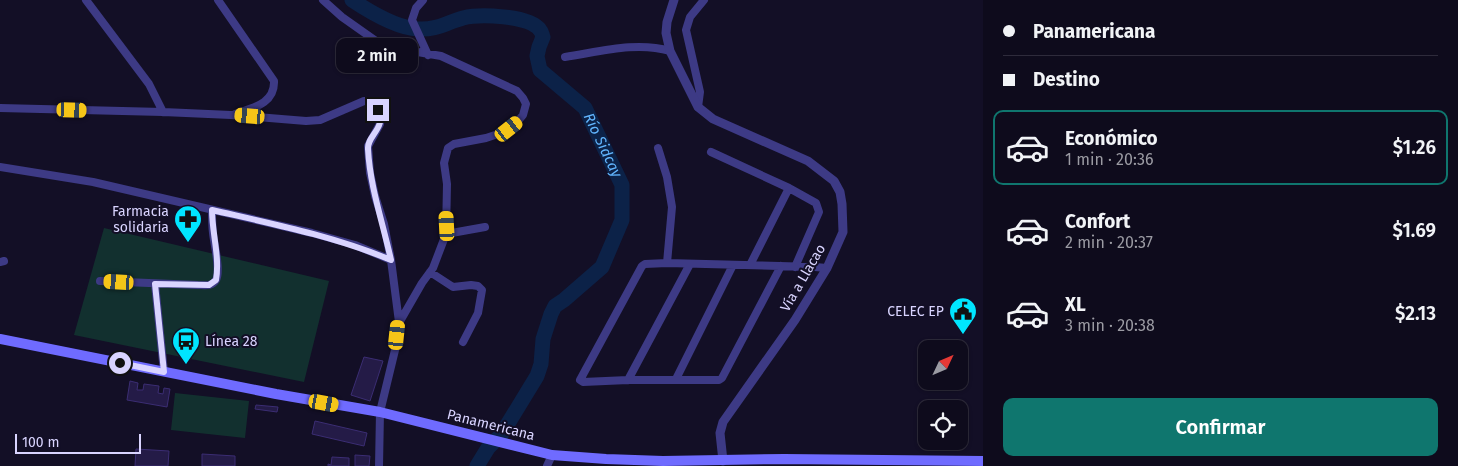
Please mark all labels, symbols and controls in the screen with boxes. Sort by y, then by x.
text: Panamericana [1033,20,1155,43]
callout: 2 min [337,38,419,72]
text: 2 min [357,46,397,65]
text: Destino [1033,68,1100,91]
route end [367,99,389,121]
car [56,102,87,118]
car [234,107,265,125]
water label: Río Sidcay [580,110,626,181]
car [492,114,525,144]
icon: car [1005,125,1050,170]
text: Económico [1065,127,1158,150]
text: $1.26 [1393,136,1436,159]
text: 1 min · 20:36 [1065,150,1153,169]
place label: Farmacia solidaria [112,203,169,236]
pharmacy icon: Farmacia solidaria [173,204,203,243]
icon: car [1005,208,1050,253]
text: Confort [1065,210,1130,233]
car [438,211,455,241]
text: $1.69 [1392,219,1436,242]
text: 2 min · 20:37 [1065,233,1153,252]
street label: Vía a Llacao [777,241,829,315]
car [103,274,134,290]
icon: car [1005,291,1050,336]
text: XL [1065,293,1086,316]
public building icon: CELEC EP [948,296,978,335]
text: $2.13 [1395,302,1436,325]
place label: CELEC EP [887,303,944,320]
text: 3 min · 20:38 [1065,316,1155,335]
car [387,319,406,351]
bus stop icon: Línea 28 [171,326,201,365]
place label: Línea 28 [205,333,258,350]
north arrow [918,340,968,390]
map controls [918,340,968,450]
route start [109,352,131,374]
car [307,393,340,413]
button: Confirmar [1003,398,1438,456]
button: locate [918,400,968,450]
street label: Panamericana [445,406,537,444]
scale bar [15,431,141,454]
text: 100 m [22,434,59,451]

